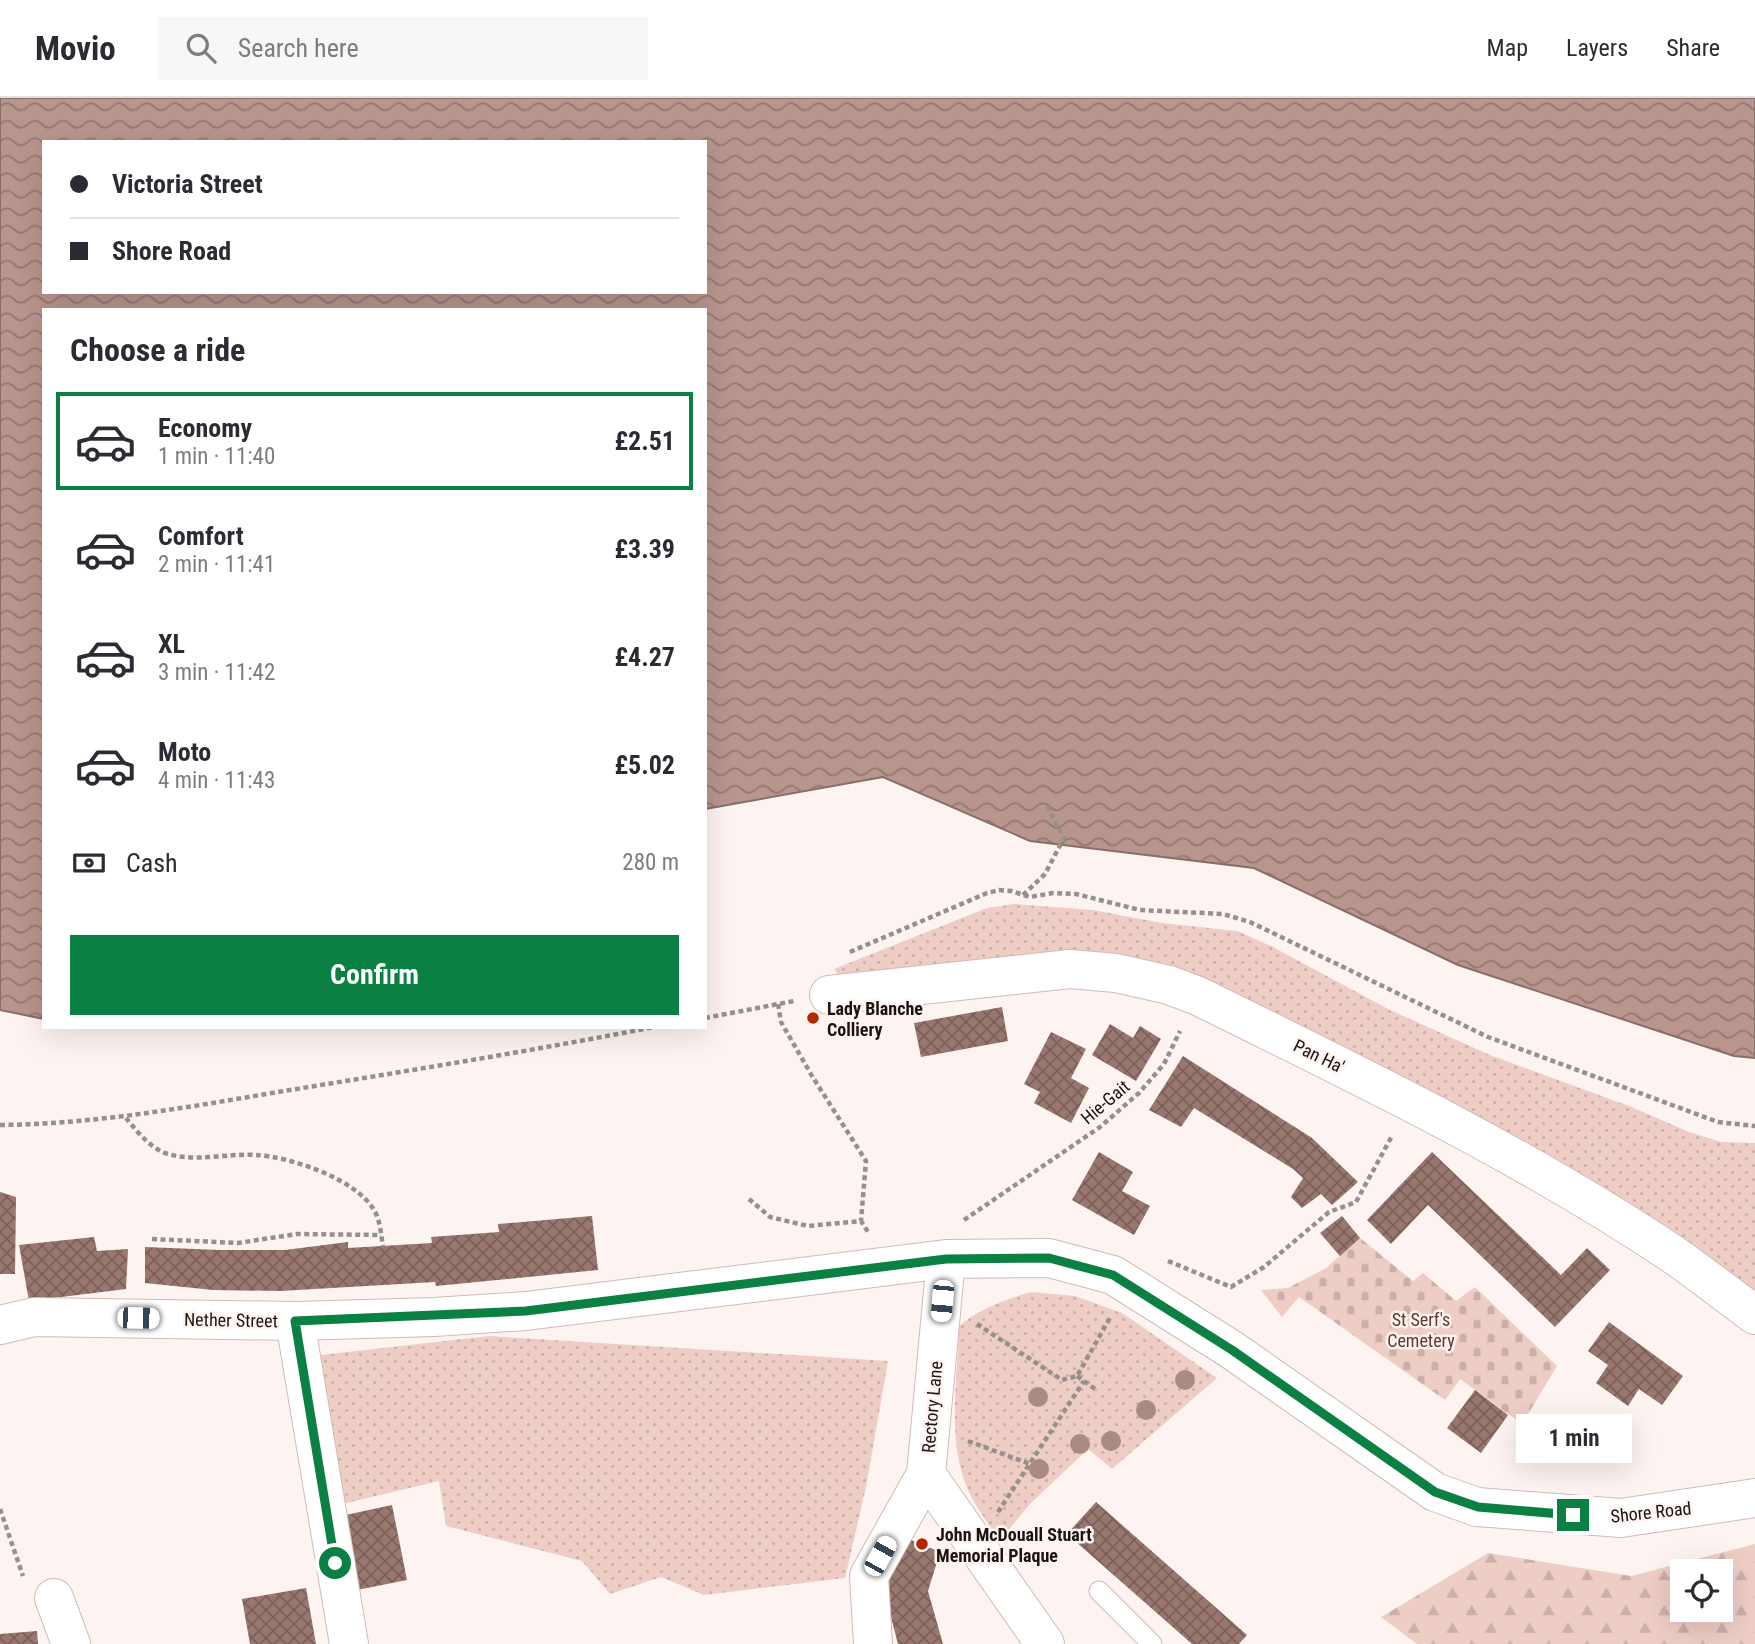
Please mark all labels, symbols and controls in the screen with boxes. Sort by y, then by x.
search box [158,17,648,80]
text: Movio [35,29,116,68]
icon: search [182,29,220,67]
text: Search here [238,33,359,63]
text: Map [1487,34,1528,62]
text: Layers [1566,34,1628,62]
text: Share [1666,34,1720,62]
text: Victoria Street [112,169,263,199]
text: Shore Road [112,236,231,266]
text: Choose a ride [70,331,245,369]
icon: car [74,410,137,473]
text: Economy [158,413,252,443]
text: £2.51 [614,426,675,456]
text: 1 min · 11:40 [158,443,275,470]
icon: car [74,518,137,581]
text: Comfort [158,521,244,551]
text: £3.39 [614,534,675,564]
text: 2 min · 11:41 [158,551,275,578]
icon: car [74,626,137,689]
text: XL [158,629,185,659]
text: £4.27 [614,642,675,672]
text: 3 min · 11:42 [158,659,275,686]
icon: car [74,734,137,797]
text: Moto [158,737,211,767]
text: £5.02 [614,750,675,780]
text: 4 min · 11:43 [158,767,275,794]
icon: cash [70,844,108,882]
text: Cash [126,848,178,878]
text: 280 m [622,849,679,876]
button: Confirm [70,935,679,1015]
place label: Lady Blanche Colliery [827,998,923,1040]
marker: Lady Blanche Colliery [805,1010,821,1026]
street label: Pan Ha' [1290,1035,1348,1077]
street label: Hie-Gait [1076,1076,1134,1128]
car [930,1279,955,1323]
car [117,1307,160,1329]
street label: Nether Street [184,1309,278,1331]
park label: St Serf's Cemetery [1387,1309,1455,1351]
street label: Rectory Lane [918,1360,946,1454]
callout: 1 min [1515,1414,1631,1462]
text: 1 min [1548,1425,1600,1452]
street label: Shore Road [1610,1497,1692,1527]
route end [1557,1499,1589,1531]
place label: John McDouall Stuart Memorial Plaque [936,1524,1092,1566]
car [861,1533,900,1579]
marker: John McDouall Stuart Memorial Plaque [914,1536,930,1552]
route start [319,1547,351,1579]
map controls [1670,1559,1733,1622]
button: locate [1670,1559,1733,1622]

